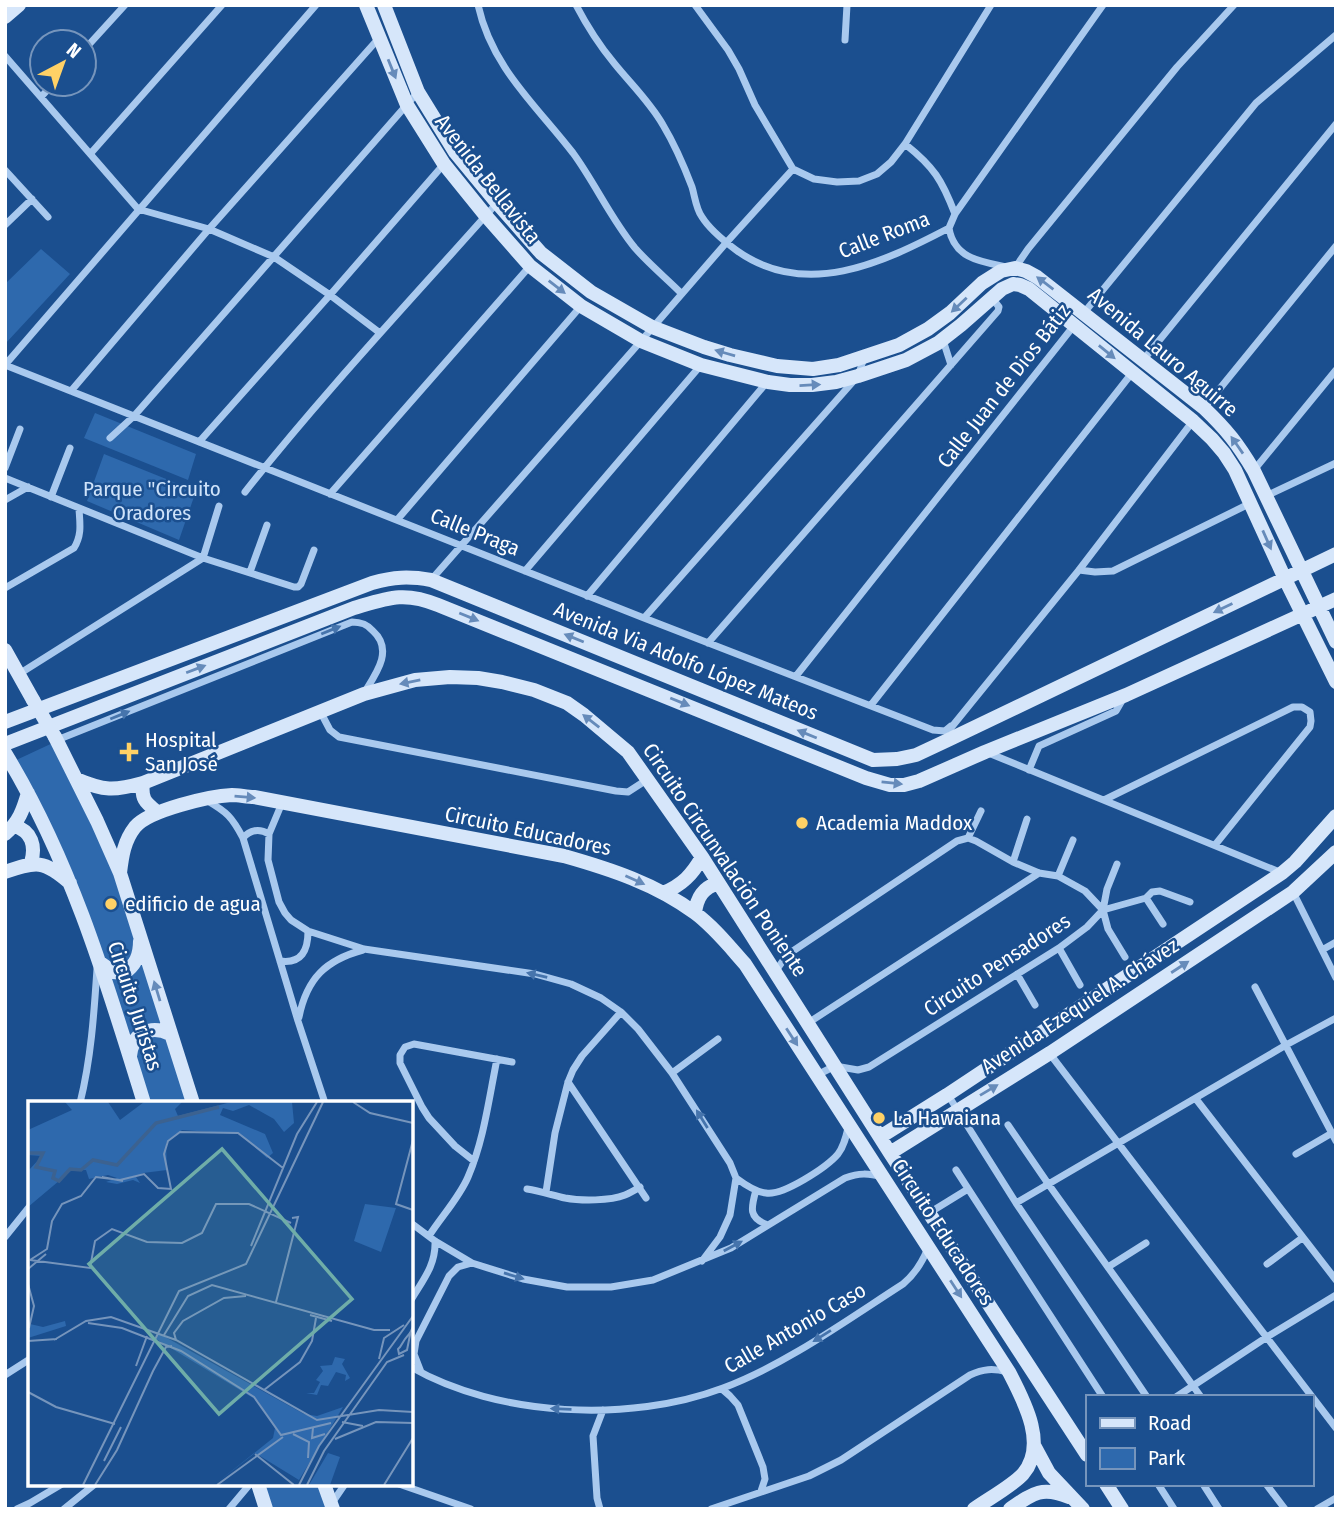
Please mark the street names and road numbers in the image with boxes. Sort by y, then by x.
street label: Avenida Bellavista [429,109,547,249]
street label: Calle Roma [835,206,933,264]
street label: Avenida Lauro Aguirre [1083,282,1243,422]
street label: Calle Juan de Dios Bátiz [932,299,1076,473]
street label: Calle Praga [427,502,523,562]
street label: Avenida Via Adolfo López Mateos [550,596,822,726]
street label: Circuito Circunvalación Poniente [637,738,813,982]
street label: Circuito Educadores [442,801,614,861]
street label: Circuito Pensadores [919,908,1075,1022]
street label: Avenida Ezequiel A. Chávez [976,932,1184,1080]
street label: Circuito Juristas [102,938,168,1074]
street label: Circuito Educadores [886,1154,1000,1310]
street label: Calle Antonio Caso [719,1277,871,1379]

